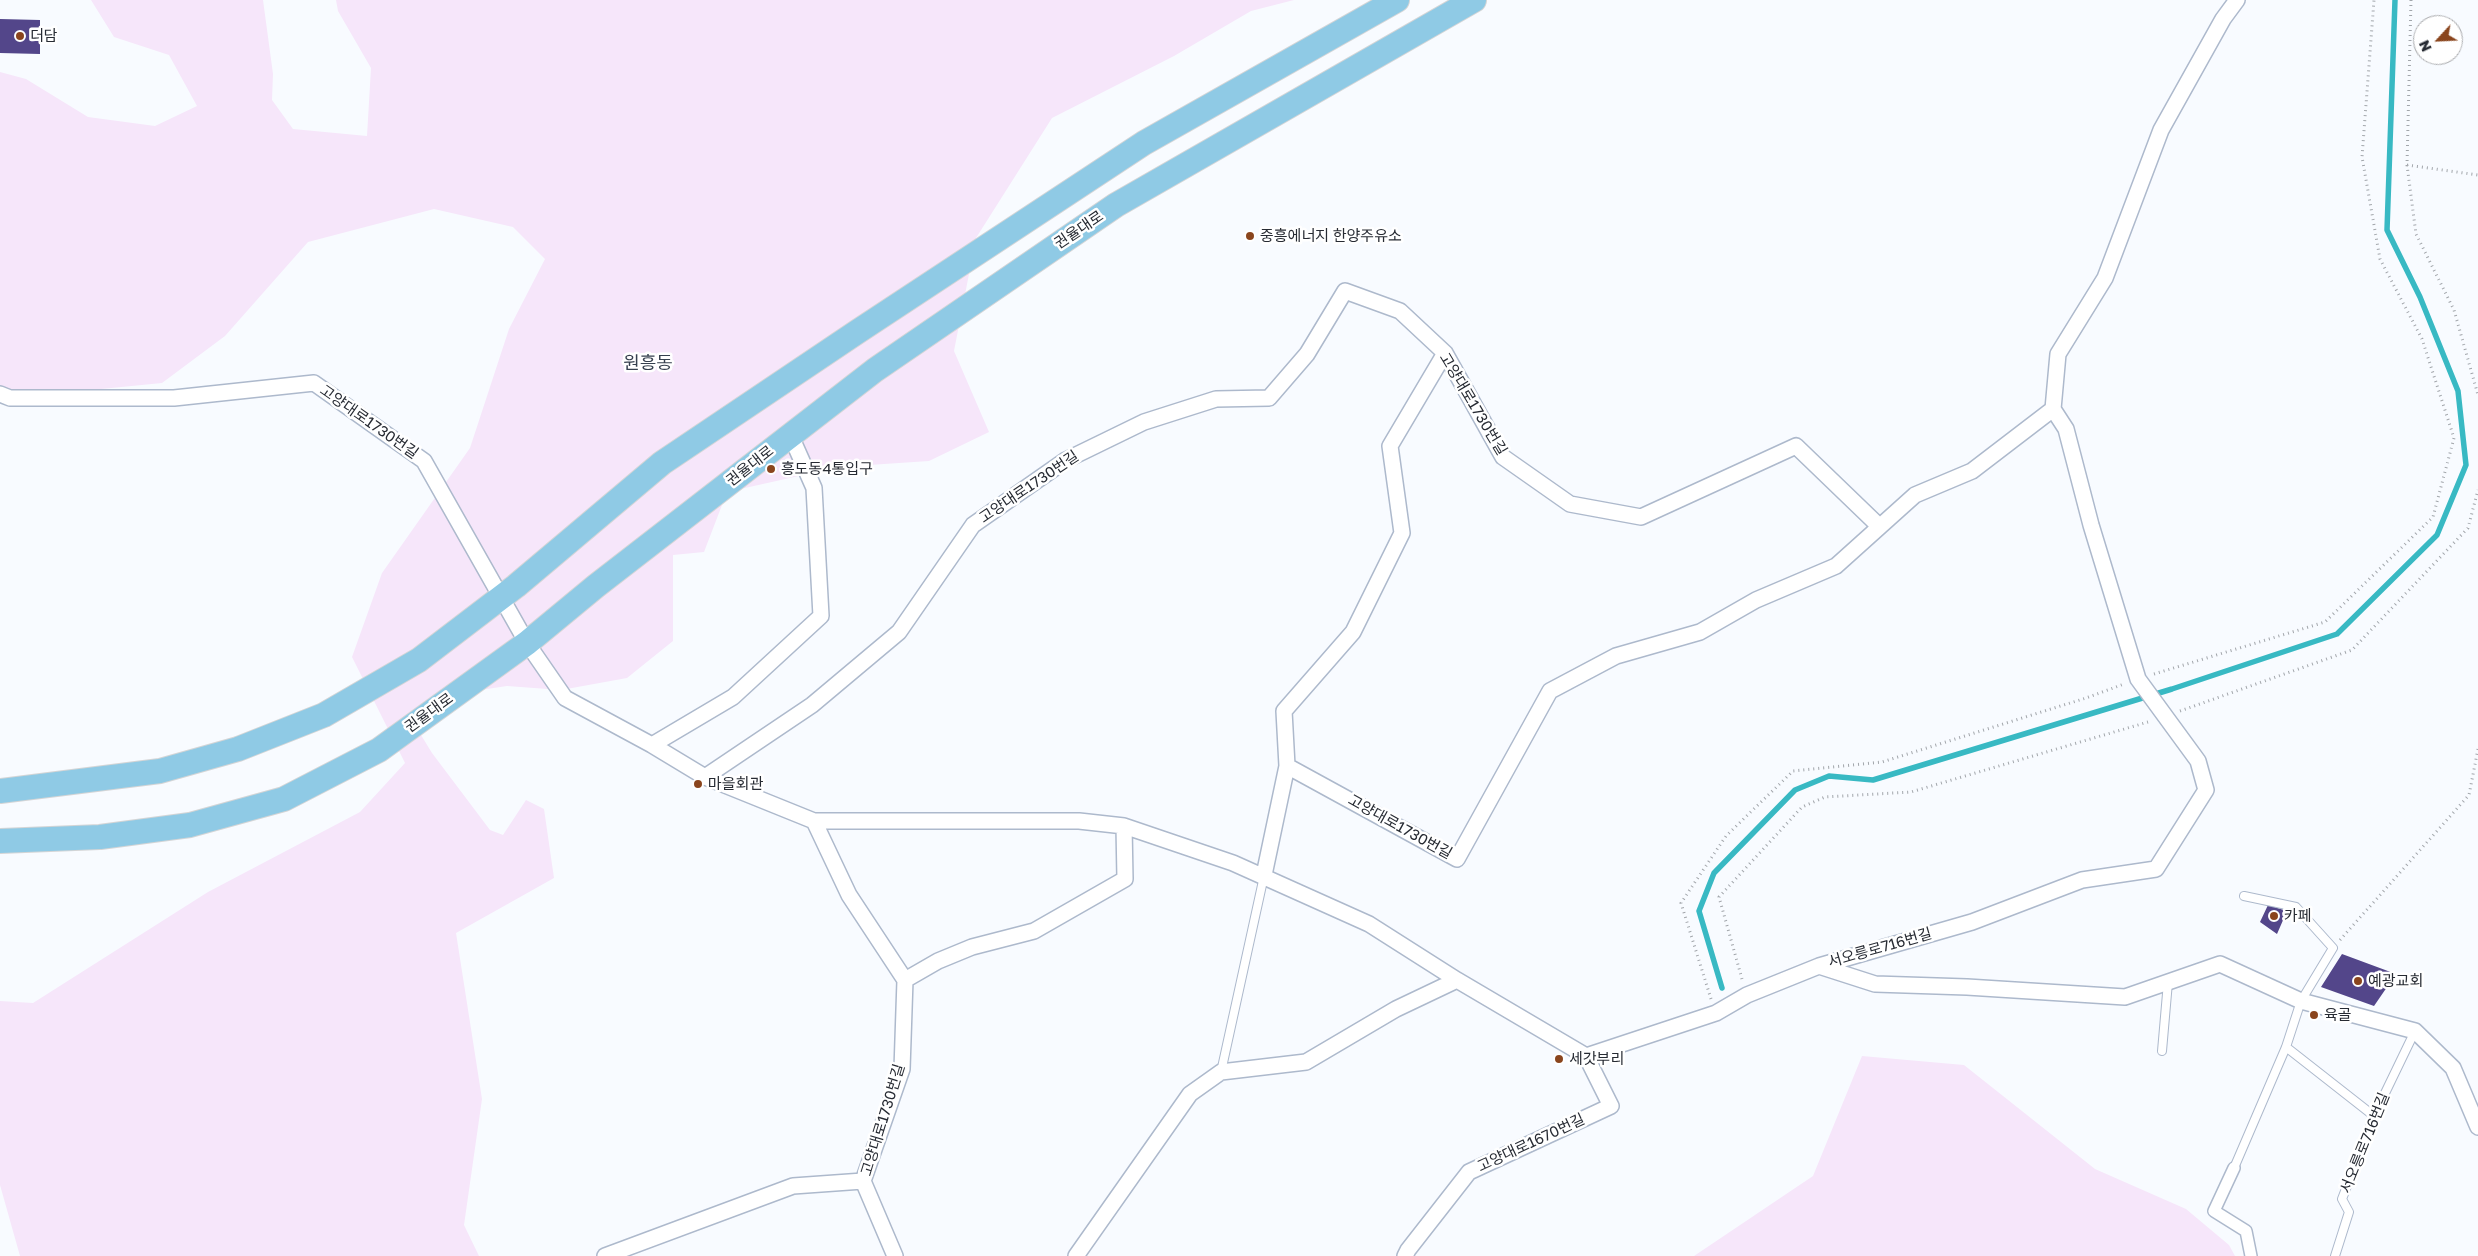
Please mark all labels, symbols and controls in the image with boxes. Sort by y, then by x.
north arrow [2413,15,2463,65]
place label: 더담 [30,27,58,45]
marker: 더담 [14,30,26,42]
text: N [2415,38,2435,55]
street label: 권율대로 [1051,207,1107,253]
place label: 중흥에너지 한양주유소 [1260,227,1402,245]
marker: 중흥에너지 한양주유소 [1244,230,1256,242]
street label: 고양대로1730번길 [1435,350,1511,458]
district label: 원흥동 [623,352,673,374]
street label: 고양대로1730번길 [316,381,422,463]
street label: 권율대로 [723,442,777,490]
street label: 고양대로1730번길 [976,447,1082,527]
place label: 흥도동4통입구 [781,460,873,478]
marker: 흥도동4통입구 [765,463,777,475]
street label: 권율대로 [401,689,457,737]
place label: 마을회관 [708,775,763,793]
marker: 마을회관 [692,778,704,790]
street label: 고양대로1730번길 [1345,791,1455,863]
place label: 카페 [2284,907,2312,925]
marker: 카페 [2268,910,2280,922]
street label: 서오릉로716번길 [1826,925,1934,971]
place label: 예광교회 [2368,972,2423,990]
marker: 예광교회 [2352,975,2364,987]
place label: 육골 [2324,1006,2352,1024]
marker: 육골 [2308,1009,2320,1021]
place label: 세갓부리 [1569,1050,1624,1068]
marker: 세갓부리 [1553,1053,1565,1065]
street label: 고양대로1730번길 [857,1062,909,1178]
street label: 서오릉로716번길 [2337,1090,2393,1196]
street label: 고양대로1670번길 [1474,1110,1588,1176]

